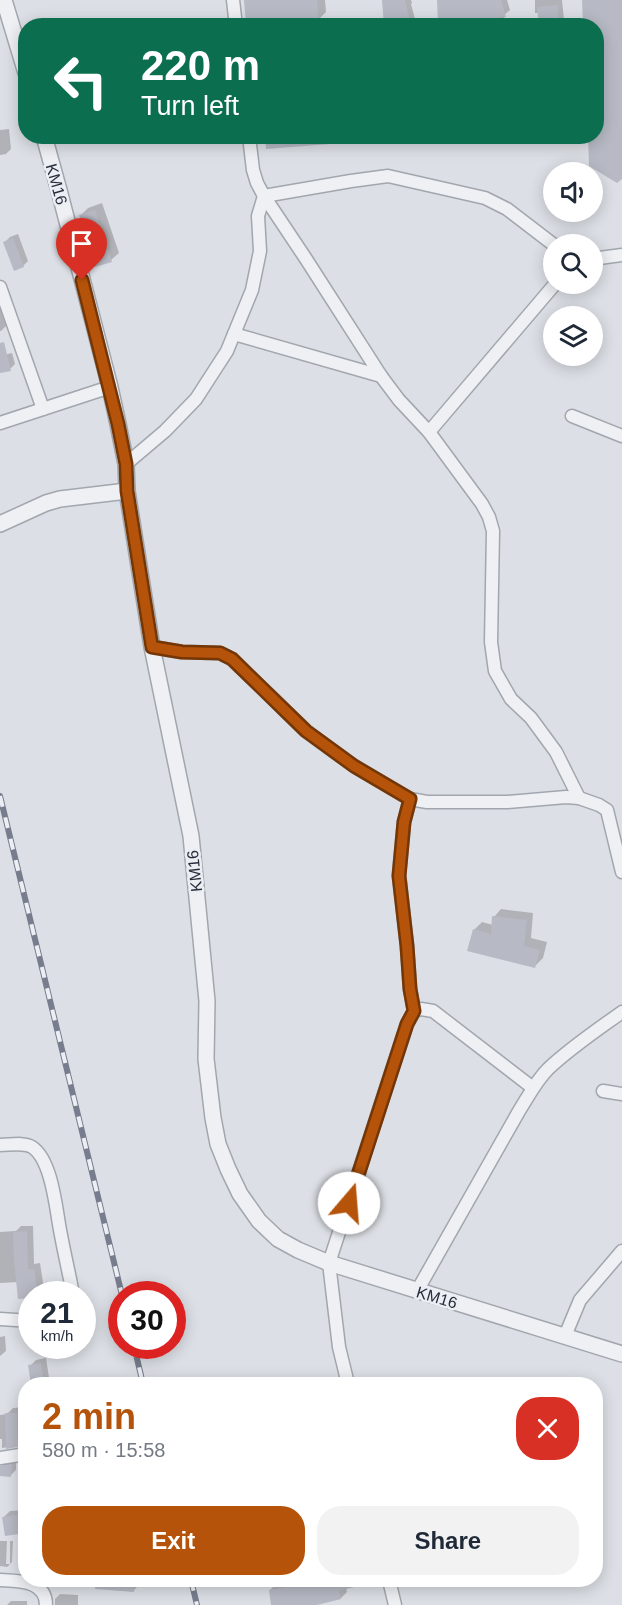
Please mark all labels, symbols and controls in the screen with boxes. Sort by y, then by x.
icon: left [42,42,120,120]
text: 220 m [141,42,260,89]
text: Turn left [141,91,239,121]
street label: KM16 [43,162,70,207]
map controls [543,162,603,366]
button: sound [543,162,603,222]
pin [56,218,107,280]
icon: arrive [65,227,98,260]
button: search [543,234,603,294]
button: layers [543,306,603,366]
street label: KM16 [184,849,205,893]
position arrow [317,1171,381,1235]
speed limit sign: 30 [108,1281,186,1359]
street label: KM16 [414,1283,459,1312]
text: 21 [40,1296,74,1329]
text: km/h [41,1327,73,1344]
text: 2 min [42,1396,136,1437]
button: close [516,1397,579,1460]
text: 580 m · 15:58 [42,1439,165,1461]
button: Exit [42,1506,305,1575]
button: Share [317,1506,579,1575]

